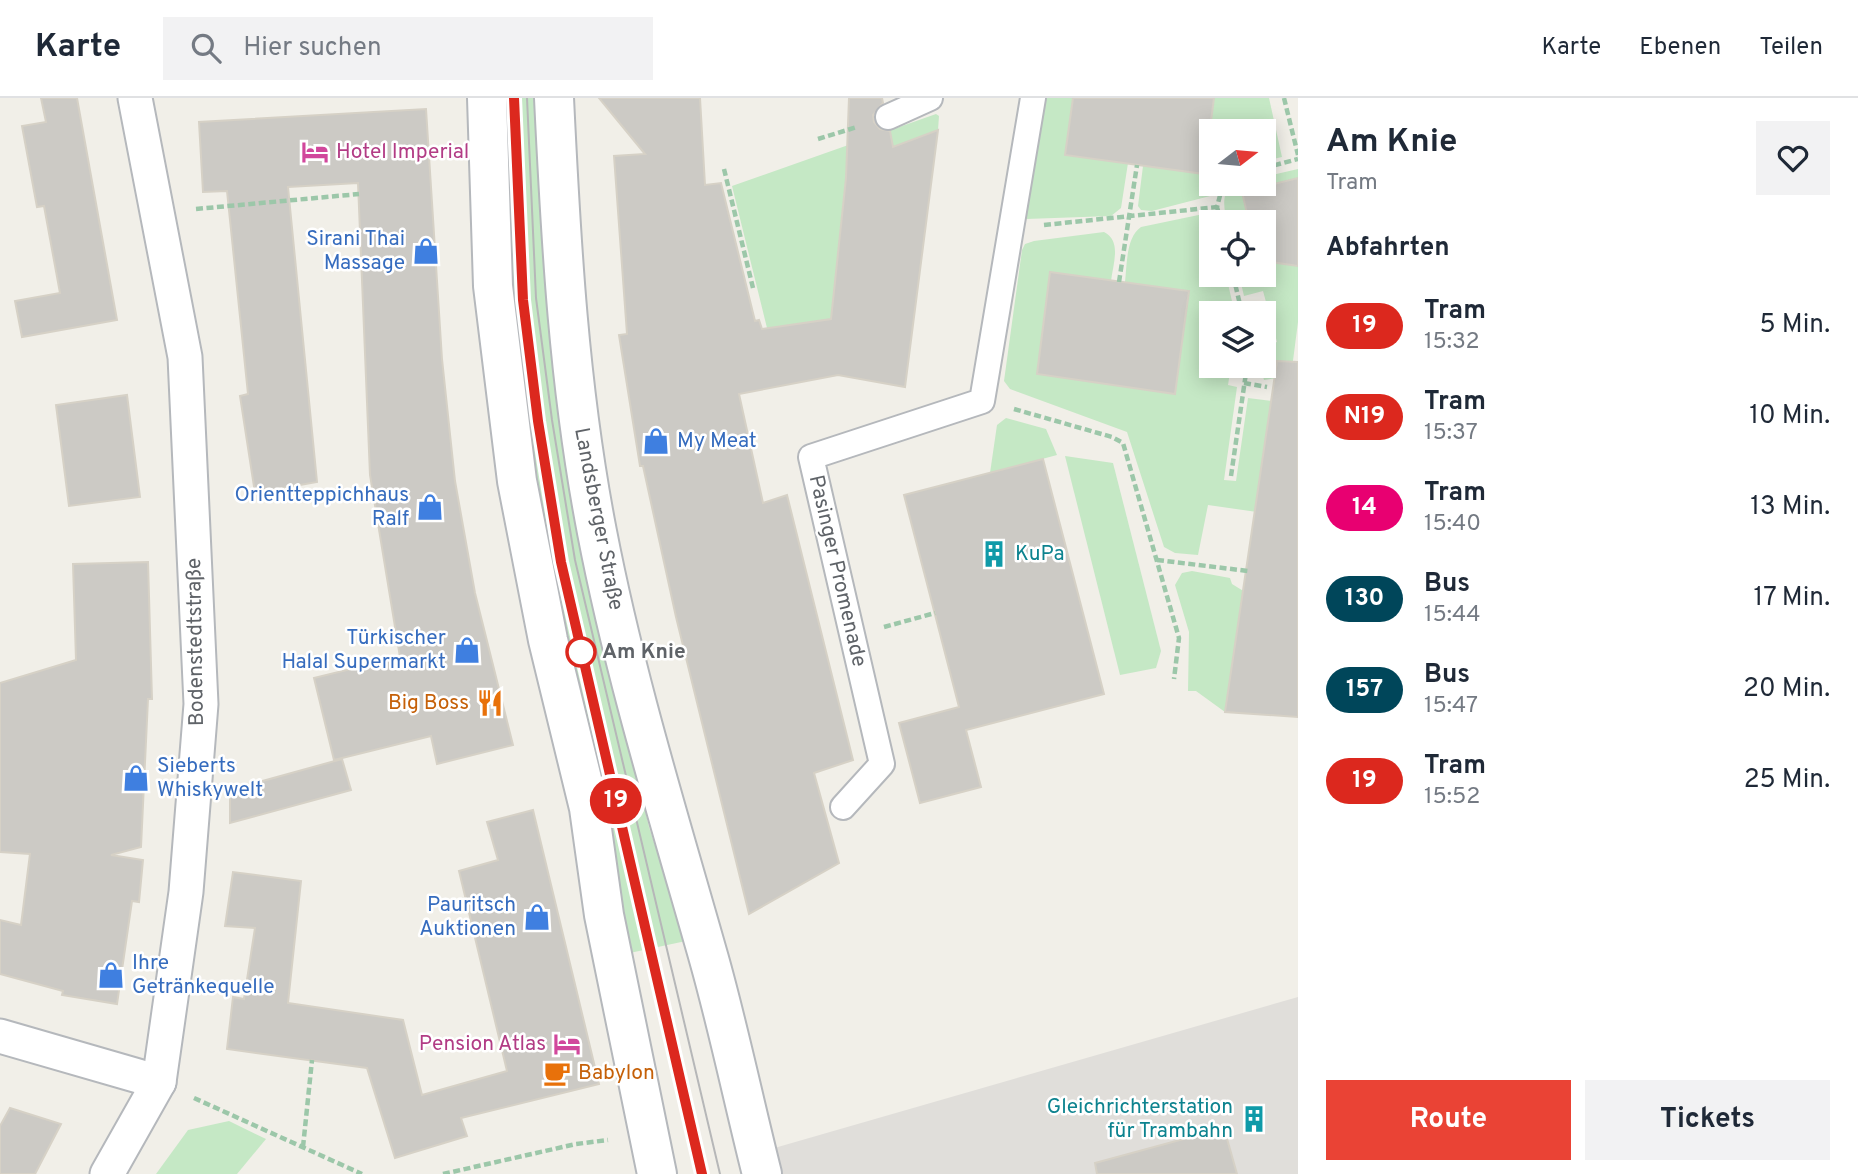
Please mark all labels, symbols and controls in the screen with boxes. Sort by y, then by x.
search box [163,17,653,80]
text: Karte [35,27,121,69]
icon: search [187,29,225,67]
text: Hier suchen [243,32,382,65]
text: Karte [1541,33,1601,63]
text: Ebenen [1639,33,1721,63]
text: Teilen [1759,33,1823,63]
north arrow [1199,119,1276,196]
map controls [1199,119,1276,378]
button: heart [1756,121,1830,195]
text: Am Knie [1326,122,1457,164]
hotel icon: Hotel Imperial [300,137,330,167]
place label: Hotel Imperial [336,139,469,166]
text: Tram [1326,169,1378,198]
button: locate [1199,210,1276,287]
place label: Sirani Thai Massage [306,226,405,277]
text: Abfahrten [1326,232,1450,265]
shop icon: Sirani Thai Massage [411,236,441,266]
text: Tram [1424,295,1486,328]
button: layers [1199,301,1276,378]
text: 5 Min. [1760,309,1830,342]
text: 19 [1352,311,1377,341]
text: 15:32 [1424,328,1480,357]
text: Tram [1424,386,1486,419]
text: 10 Min. [1749,400,1830,433]
text: N19 [1344,402,1385,432]
text: 15:37 [1424,419,1478,448]
street label: Landsberger Straße [567,425,629,613]
shop icon: My Meat [641,426,671,456]
place label: My Meat [677,428,757,455]
street label: Pasinger Promenade [802,472,872,670]
text: Tram [1424,477,1486,510]
place label: Orientteppichhaus Ralf [234,482,409,533]
text: 13 Min. [1750,491,1830,524]
shop icon: Orientteppichhaus Ralf [415,492,445,522]
text: 14 [1352,493,1377,523]
text: 15:40 [1424,510,1481,539]
building icon: KuPa [979,539,1009,569]
place label: KuPa [1015,541,1064,568]
street label: Bodenstedtstraße [181,558,211,726]
text: Bus [1424,568,1470,601]
text: 17 Min. [1754,582,1830,615]
text: 130 [1345,584,1384,614]
text: 15:44 [1424,601,1481,630]
place label: Türkischer Halal Supermarkt [281,625,446,676]
shop icon: Türkischer Halal Supermarkt [452,635,482,665]
marker: Am Knie [566,637,596,667]
place label: Am Knie [602,639,686,666]
text: Bus [1424,659,1470,692]
text: 20 Min. [1743,673,1830,706]
text: 157 [1346,675,1383,705]
restaurant icon: Big Boss [475,688,505,718]
place label: Big Boss [388,690,469,717]
text: 15:47 [1424,692,1478,721]
text: Tram [1424,750,1486,783]
place label: Sieberts Whiskywelt [157,753,263,804]
shop icon: Sieberts Whiskywelt [121,763,151,793]
text: 25 Min. [1744,764,1830,797]
text: 19 [1352,766,1377,796]
line badge: 19 [584,778,648,824]
text: 15:52 [1424,783,1480,812]
text: 19 [604,786,628,816]
place label: Pauritsch Auktionen [419,892,516,943]
shop icon: Pauritsch Auktionen [522,902,552,932]
place label: Ihre Getränkequelle [132,950,275,1001]
shop icon: Ihre Getränkequelle [96,960,126,990]
hotel icon: Pension Atlas [552,1029,582,1059]
place label: Pension Atlas [419,1031,546,1058]
cafe icon: Babylon [542,1058,572,1088]
place label: Babylon [578,1060,655,1087]
button: Route [1326,1080,1571,1160]
button: Tickets [1585,1080,1830,1160]
place label: Gleichrichterstation für Trambahn [1047,1094,1233,1145]
building icon: Gleichrichterstation für Trambahn [1239,1104,1269,1134]

